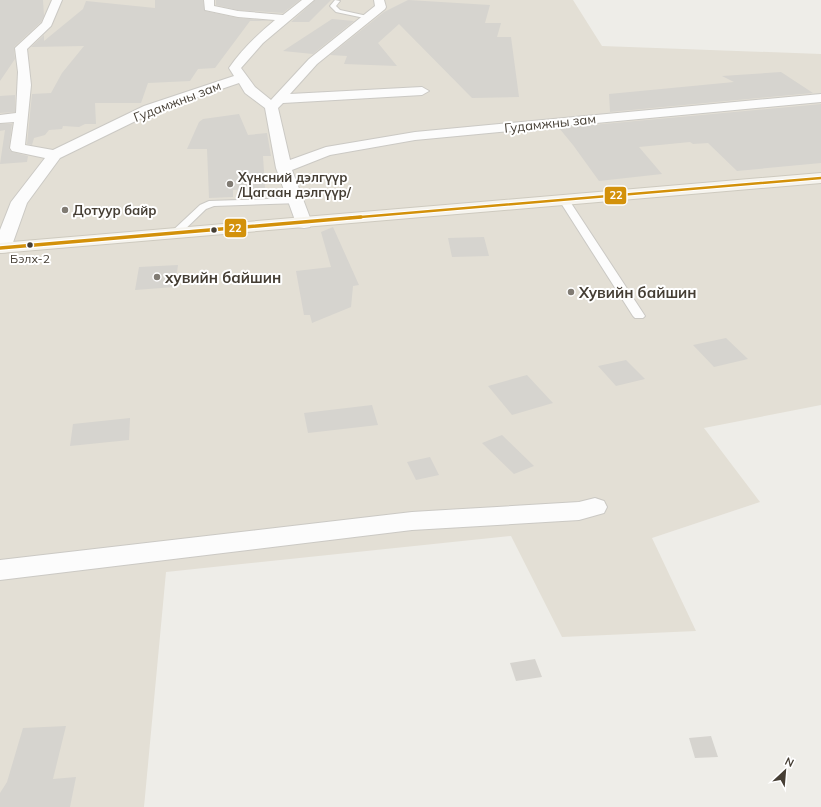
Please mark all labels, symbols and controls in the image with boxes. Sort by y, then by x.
street label: Гудамжны зам [131,77,223,125]
street label: Гудамжны зам [503,110,597,136]
place label: Хүнсний дэлгүүр /Цагаан дэлгүүр/ [237,169,352,200]
marker: Хүнсний дэлгүүр /Цагаан дэлгүүр/ [225,179,235,189]
line badge: 22 [604,186,627,205]
text: 22 [609,188,623,202]
place label: Дотуур байр [73,202,157,219]
marker: Дотуур байр [60,205,70,215]
line badge: 22 [224,218,247,238]
text: 22 [228,221,242,235]
unlabelled marker [209,225,219,235]
marker: Бэлх-2 [25,240,35,250]
place label: Бэлх-2 [10,251,50,266]
place label: хувийн байшин [164,268,281,287]
marker: хувийн байшин [152,272,162,282]
place label: Хувийн байшин [578,283,697,302]
marker: Хувийн байшин [566,287,576,297]
north arrow [765,751,805,791]
text: N [783,754,796,770]

